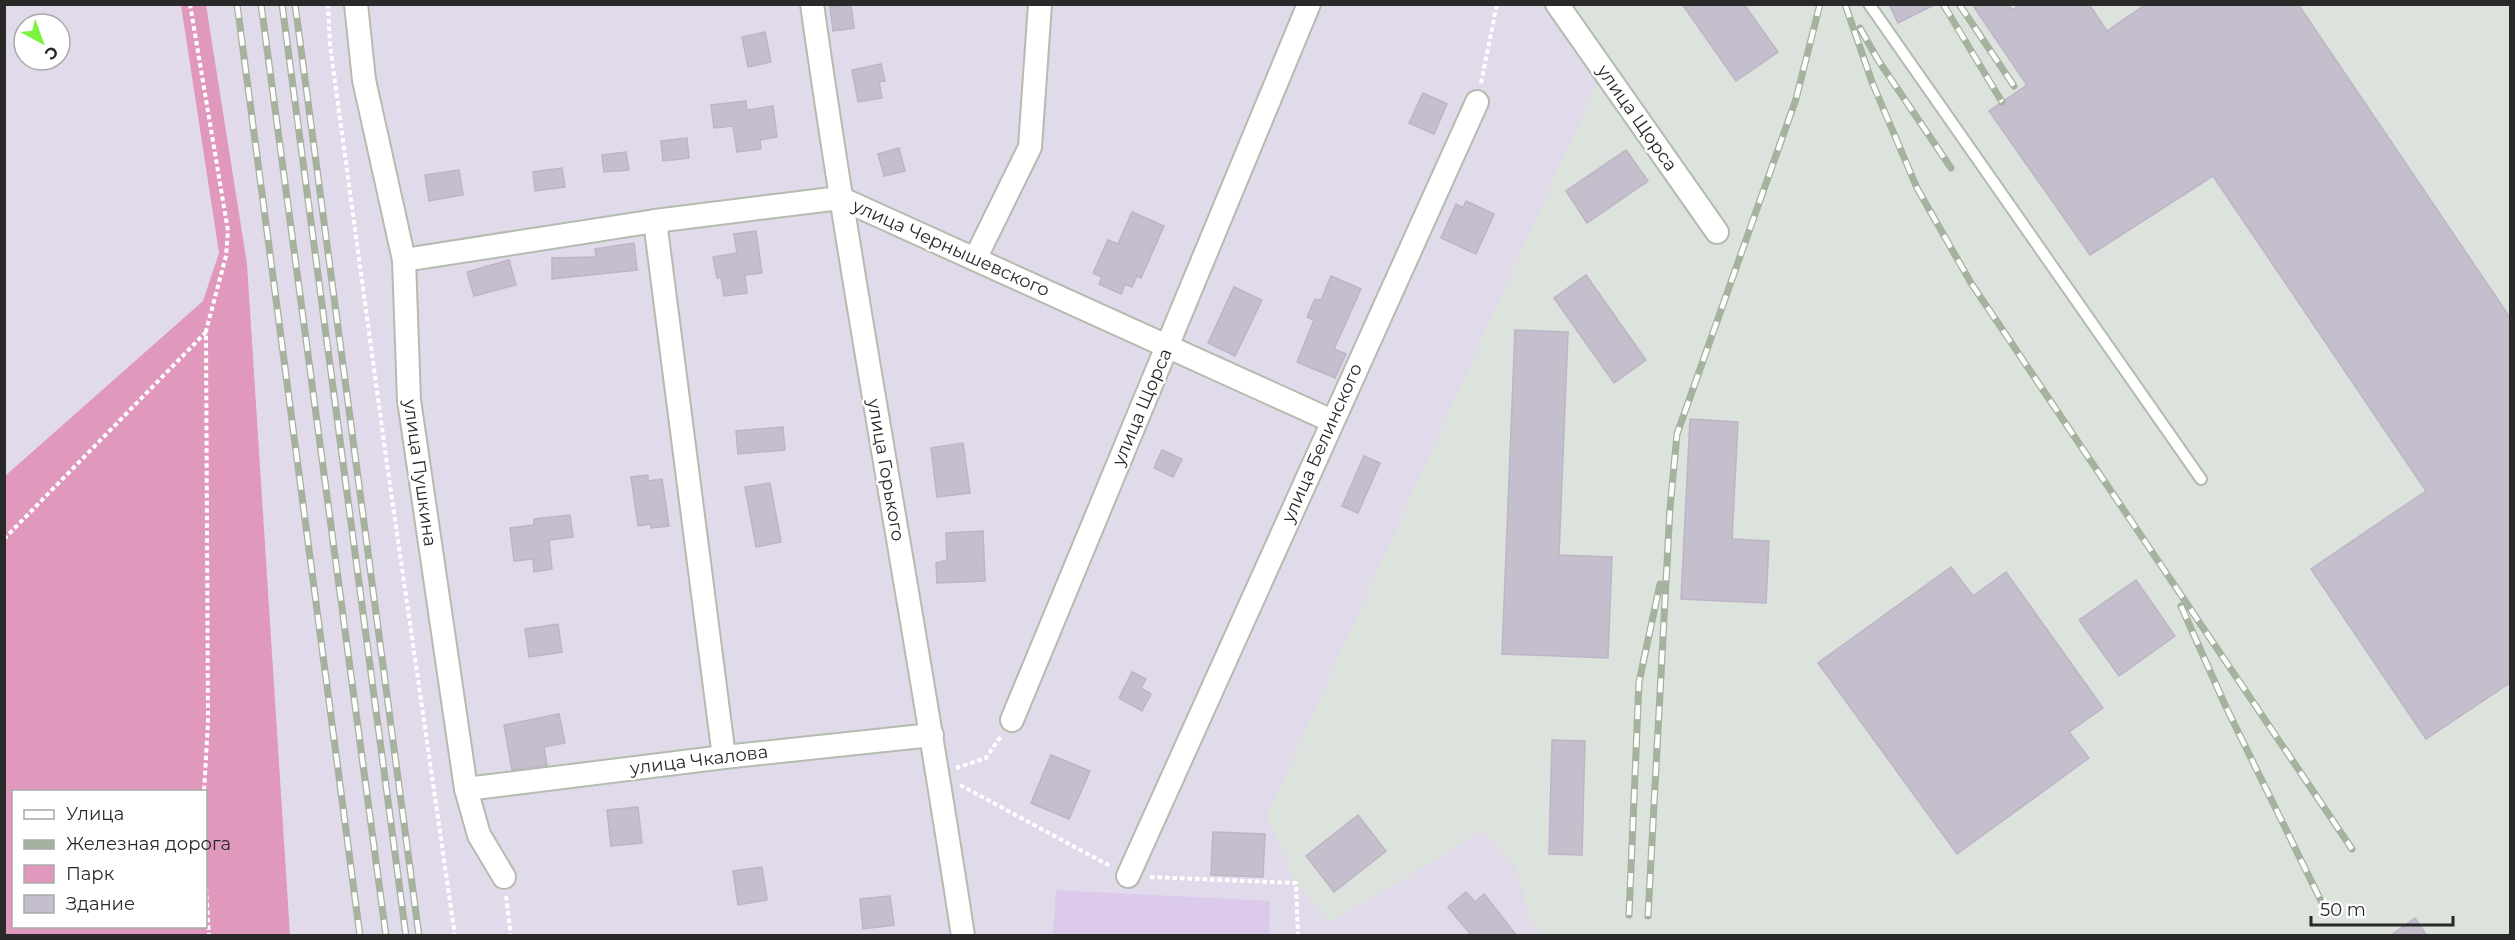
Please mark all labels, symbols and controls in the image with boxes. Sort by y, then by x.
north arrow [12,12,72,72]
text: С [41,42,62,64]
street label: улица Щорса [1592,60,1682,176]
street label: улица Чернышевского [848,194,1053,301]
street label: улица Щорса [1107,345,1177,470]
street label: улица Белинского [1277,360,1367,527]
street label: улица Горького [862,396,909,543]
street label: улица Пушкина [399,397,441,548]
street label: улица Чкалова [628,741,769,779]
legend [12,790,207,928]
text: Улица [66,803,124,825]
text: Железная дорога [66,833,231,855]
text: Парк [66,863,115,885]
scale bar [2311,889,2454,927]
text: Здание [66,893,135,915]
text: 50 m [2320,899,2366,921]

